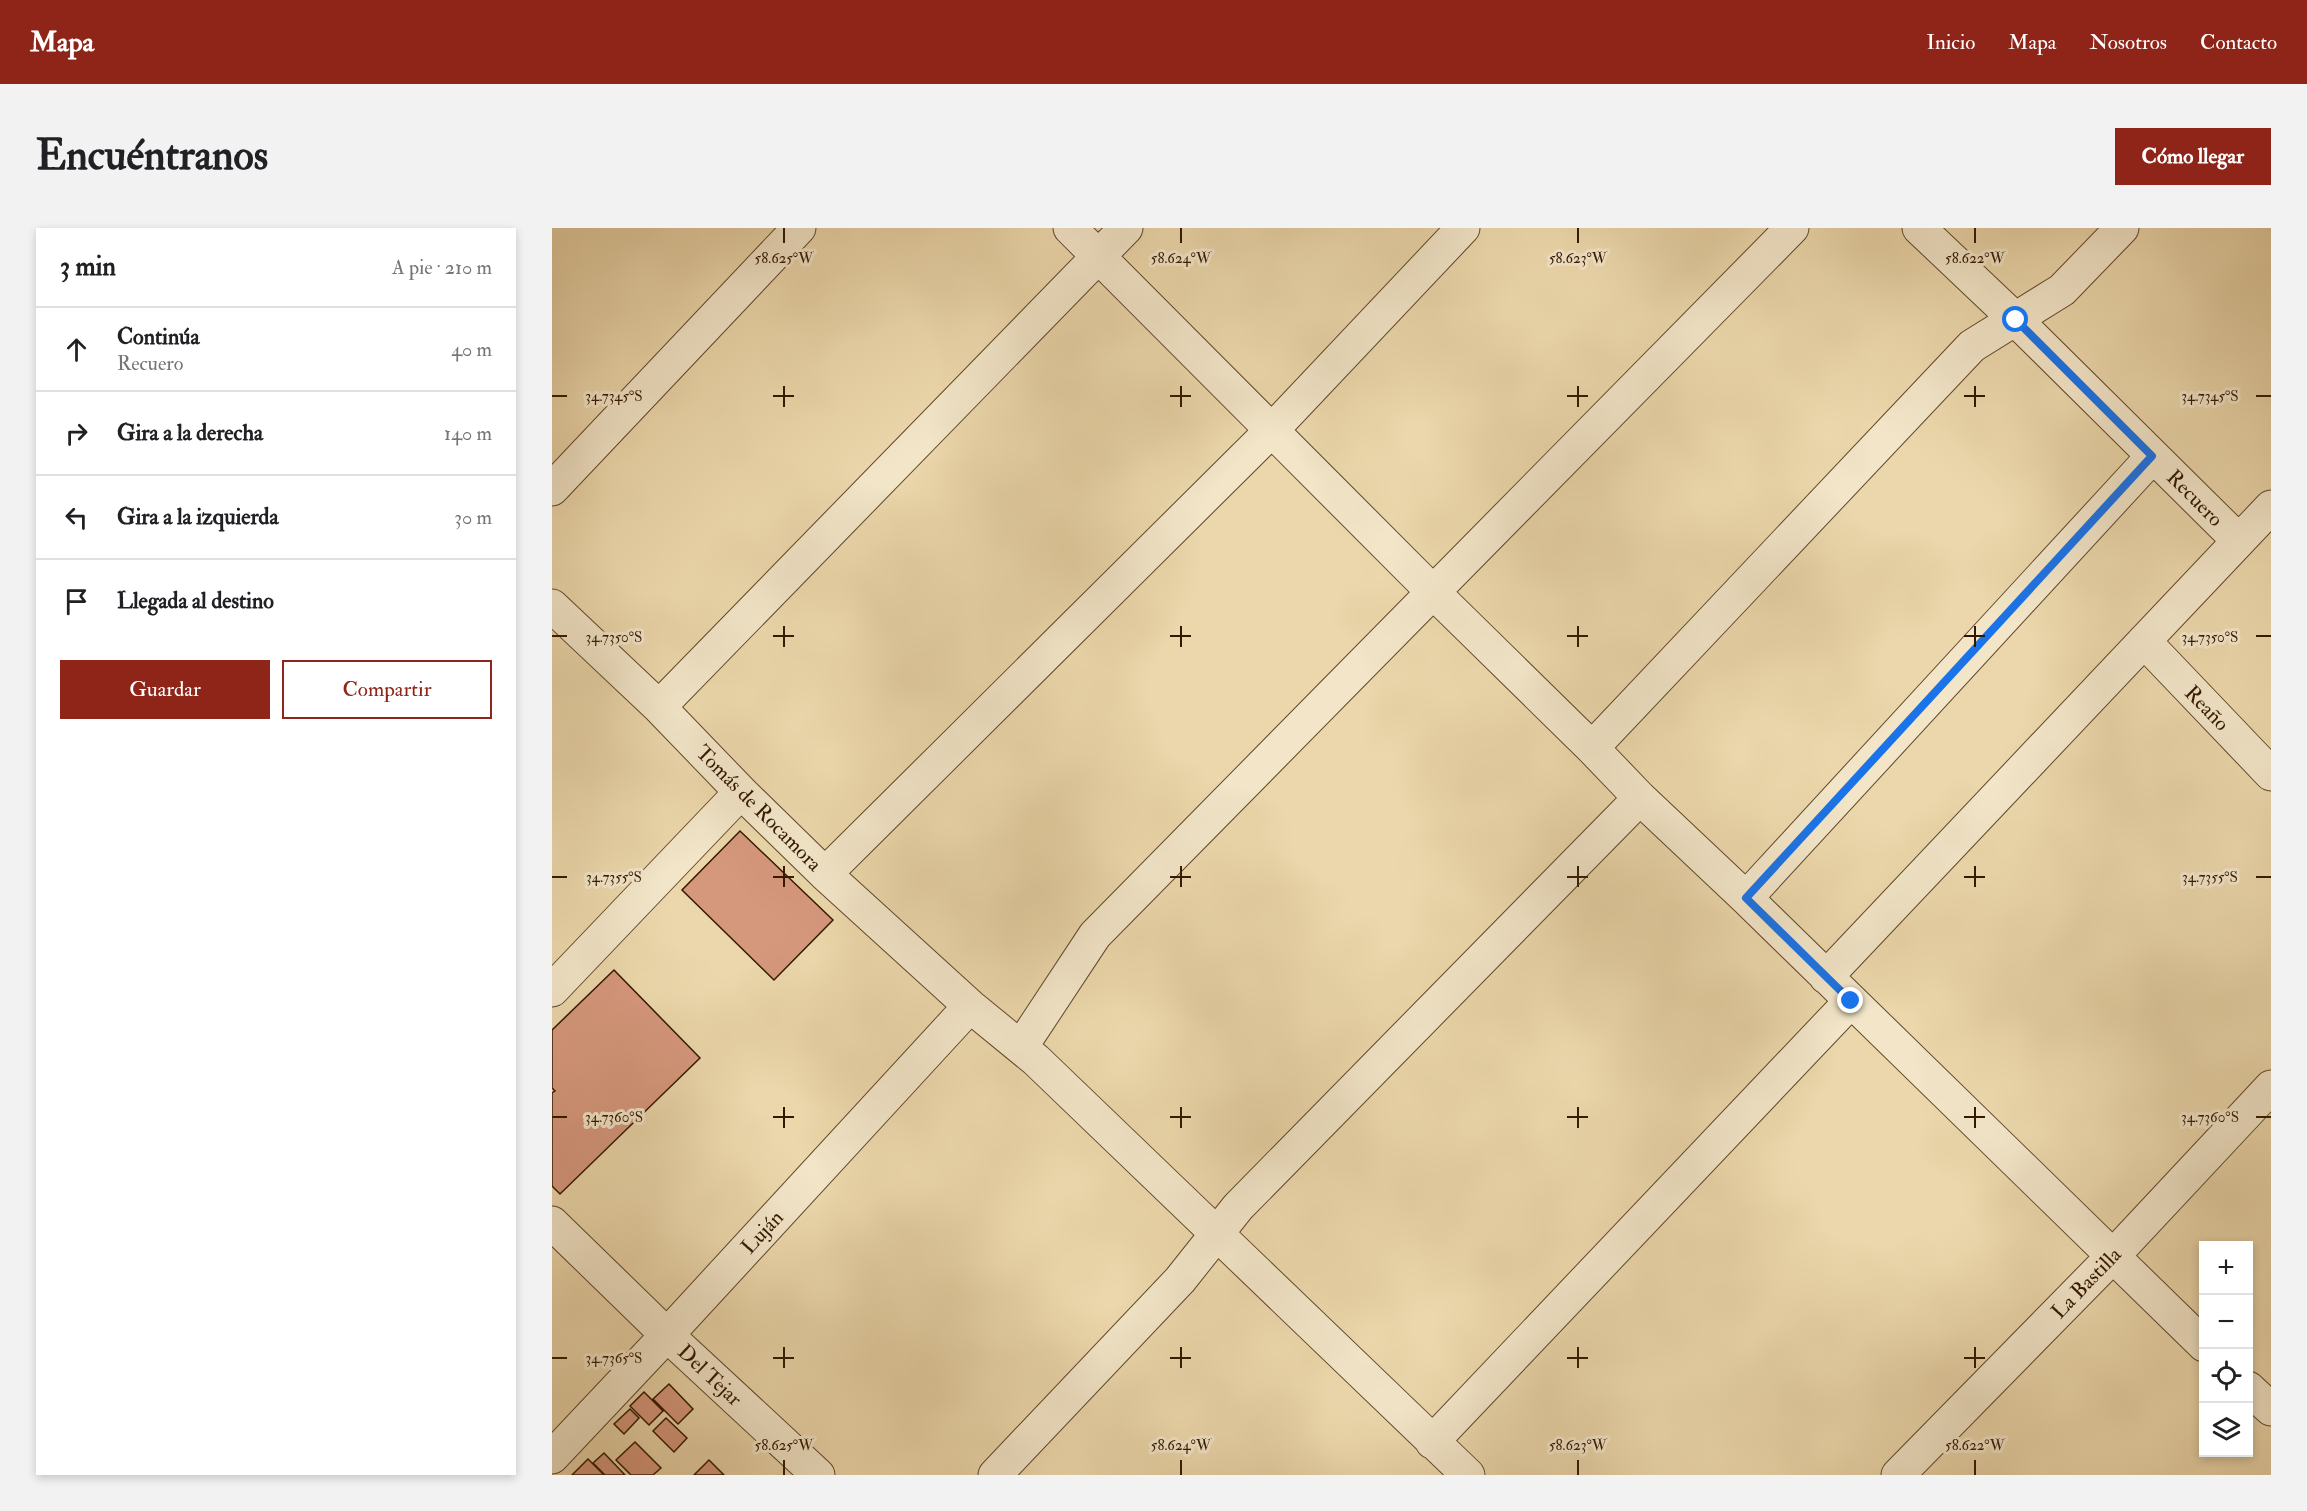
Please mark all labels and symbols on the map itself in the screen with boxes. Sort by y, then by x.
text: 58.625°W [755,249,814,268]
text: 58.624°W [1151,249,1212,268]
text: 58.623°W [1549,249,1608,268]
text: 58.622°W [1945,249,2006,268]
route start [2002,306,2028,332]
text: 34.7345°S [585,387,643,406]
text: 34.7345°S [2181,387,2239,406]
street label: Recuero [2160,464,2229,533]
text: 34.7350°S [586,628,642,647]
text: 34.7350°S [2182,628,2238,647]
street label: Reaño [2178,680,2235,737]
street label: Tomás de Rocamora [690,739,828,878]
text: 34.7355°S [586,868,642,887]
text: 34.7355°S [2182,868,2238,887]
route end [1837,987,1863,1013]
text: 34.7360°S [585,1108,643,1127]
text: 34.7360°S [2181,1108,2239,1127]
street label: Luján [735,1205,790,1260]
street label: La Bastilla [2046,1241,2127,1325]
street label: Del Tejar [672,1339,748,1412]
text: 34.7365°S [586,1349,642,1368]
text: 58.625°W [755,1436,814,1455]
text: 58.624°W [1151,1436,1212,1455]
text: 58.623°W [1549,1436,1608,1455]
text: 58.622°W [1945,1436,2006,1455]

